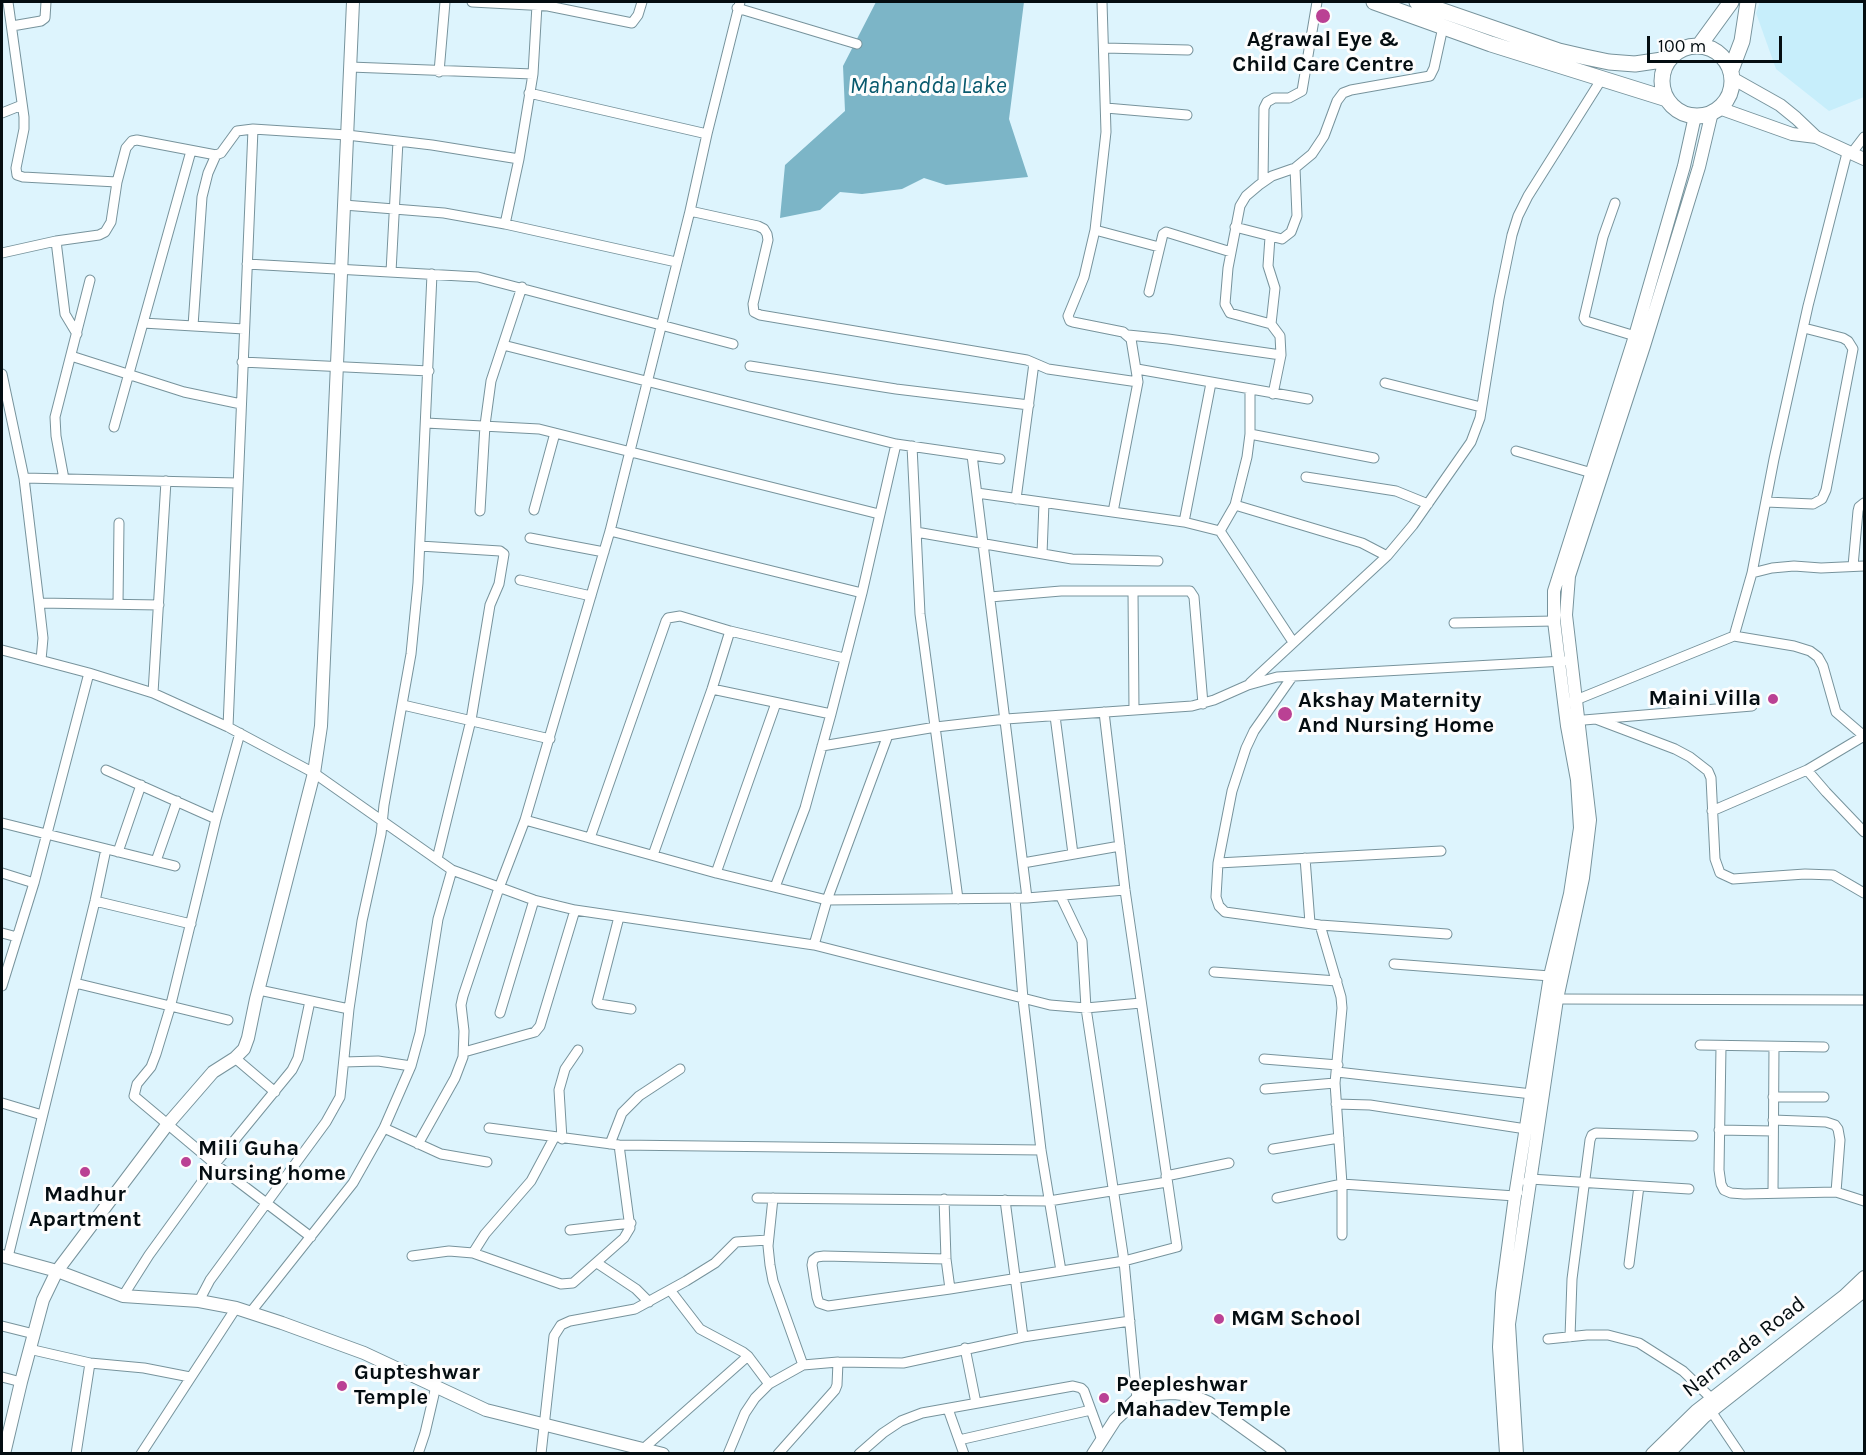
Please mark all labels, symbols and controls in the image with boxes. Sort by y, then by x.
marker: Agrawal Eye & Child Care Centre [1314,7,1332,25]
scale bar [1650,24,1785,62]
place label: Agrawal Eye & Child Care Centre [1232,27,1414,78]
text: 100 m [1658,35,1706,57]
water label: Mahandda Lake [849,72,1007,100]
place label: Maini Villa [1648,686,1761,712]
place label: Akshay Maternity And Nursing Home [1298,688,1494,740]
marker: Maini Villa [1766,692,1780,706]
marker: Akshay Maternity And Nursing Home [1276,705,1294,723]
place label: Mili Guha Nursing home [198,1136,346,1188]
marker: Mili Guha Nursing home [179,1155,193,1169]
marker: Madhur Apartment [78,1165,92,1179]
place label: Madhur Apartment [29,1182,141,1234]
street label: Narmada Road [1677,1291,1811,1403]
place label: MGM School [1231,1306,1361,1332]
marker: MGM School [1212,1312,1226,1326]
place label: Gupteshwar Temple [354,1360,480,1412]
place label: Peepleshwar Mahadev Temple [1116,1372,1291,1424]
marker: Gupteshwar Temple [335,1379,349,1393]
marker: Peepleshwar Mahadev Temple [1097,1391,1111,1405]

